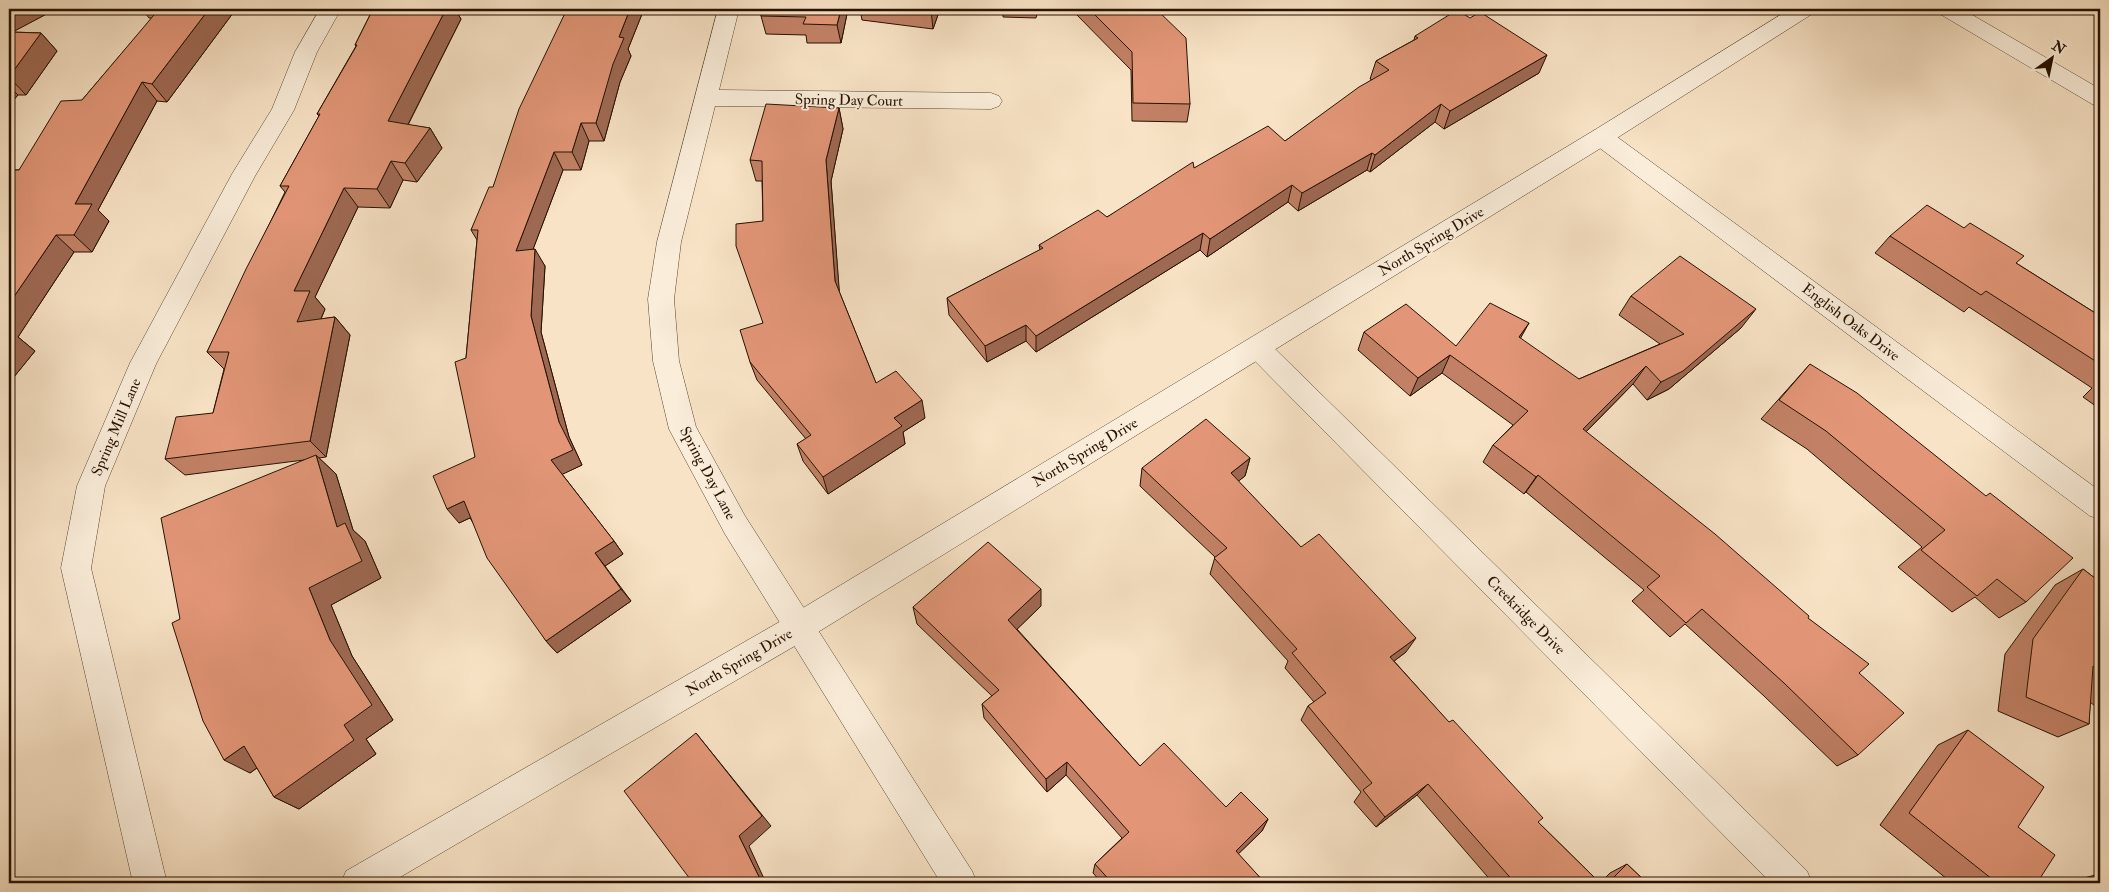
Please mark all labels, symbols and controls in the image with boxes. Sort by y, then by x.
north arrow [2026,32,2076,82]
text: N [2048,36,2069,58]
street label: Spring Day Court [795,90,903,112]
street label: North Spring Drive [1375,202,1488,281]
street label: English Oaks Drive [1798,279,1904,365]
street label: Spring Mill Lane [87,376,146,479]
street label: North Spring Drive [1029,413,1142,492]
street label: Spring Day Lane [674,423,740,524]
street label: Creekridge Drive [1482,572,1569,659]
street label: North Spring Drive [683,624,796,701]

